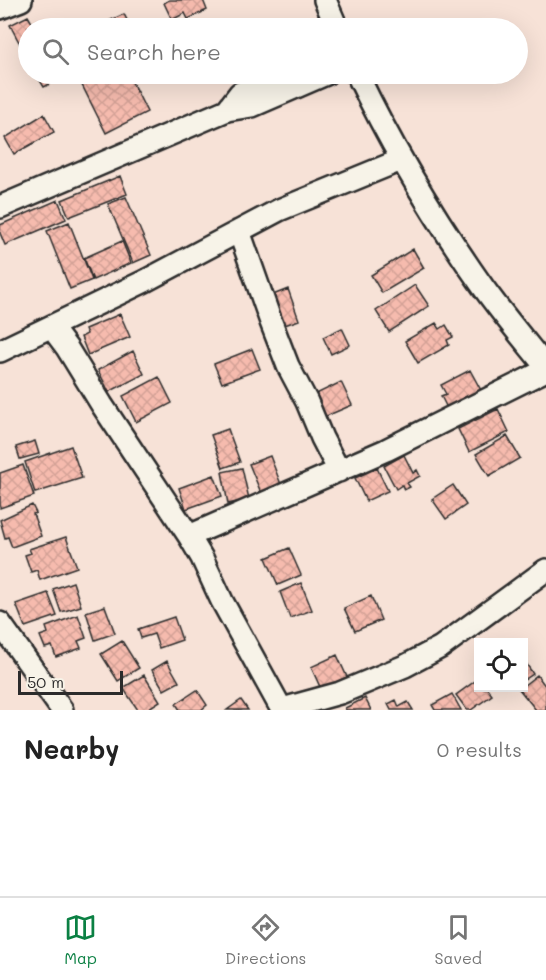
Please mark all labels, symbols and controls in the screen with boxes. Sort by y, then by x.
search box [18,18,528,84]
icon: search [39,35,72,68]
text: Search here [87,37,221,66]
map controls [474,638,528,692]
button: locate [474,638,528,692]
scale bar [18,668,123,696]
text: 50 m [27,671,64,692]
text: Nearby [24,732,119,766]
text: 0 results [437,736,522,762]
tab: Map [64,911,97,968]
tab: Directions [225,911,306,968]
tab: Saved [434,911,482,968]

